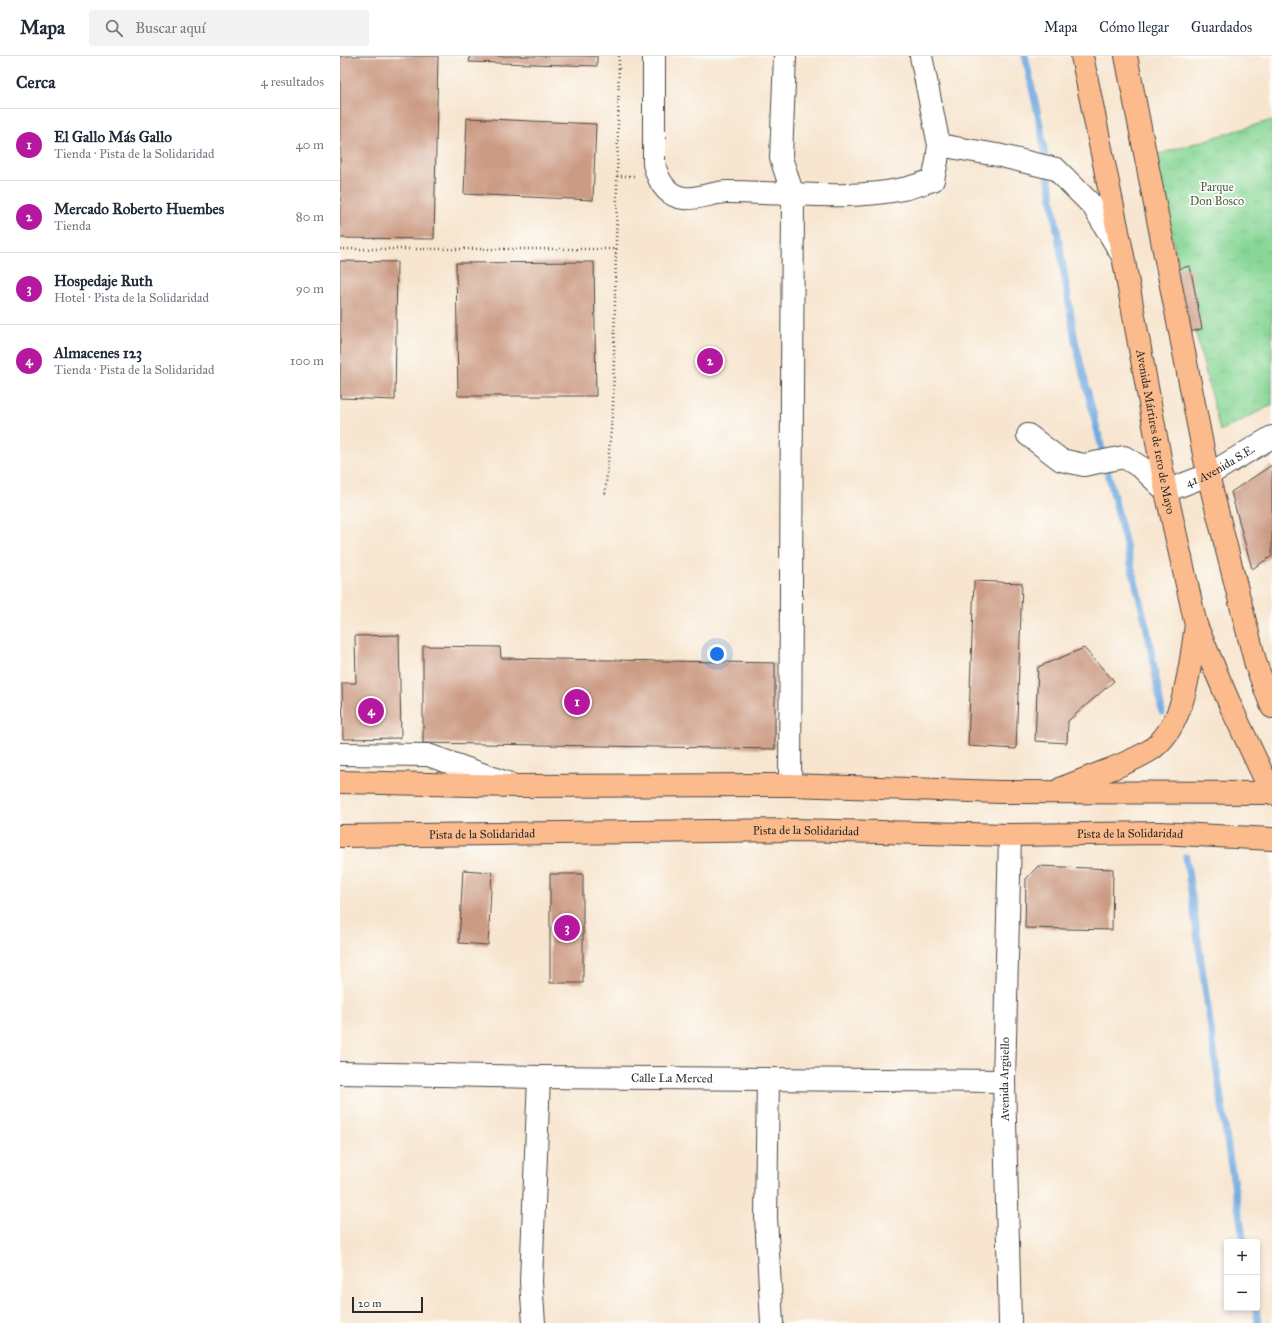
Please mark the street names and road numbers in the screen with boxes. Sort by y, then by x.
street label: Avenida Mártires de 1ero de Mayo [1133,348,1178,515]
street label: 41 Avenida S.E. [1184,442,1257,490]
street label: Pista de la Solidaridad [753,823,859,839]
street label: Pista de la Solidaridad [429,826,535,842]
street label: Pista de la Solidaridad [1077,826,1184,841]
street label: Avenida Argüello [997,1037,1012,1122]
street label: Calle La Merced [631,1071,713,1085]

